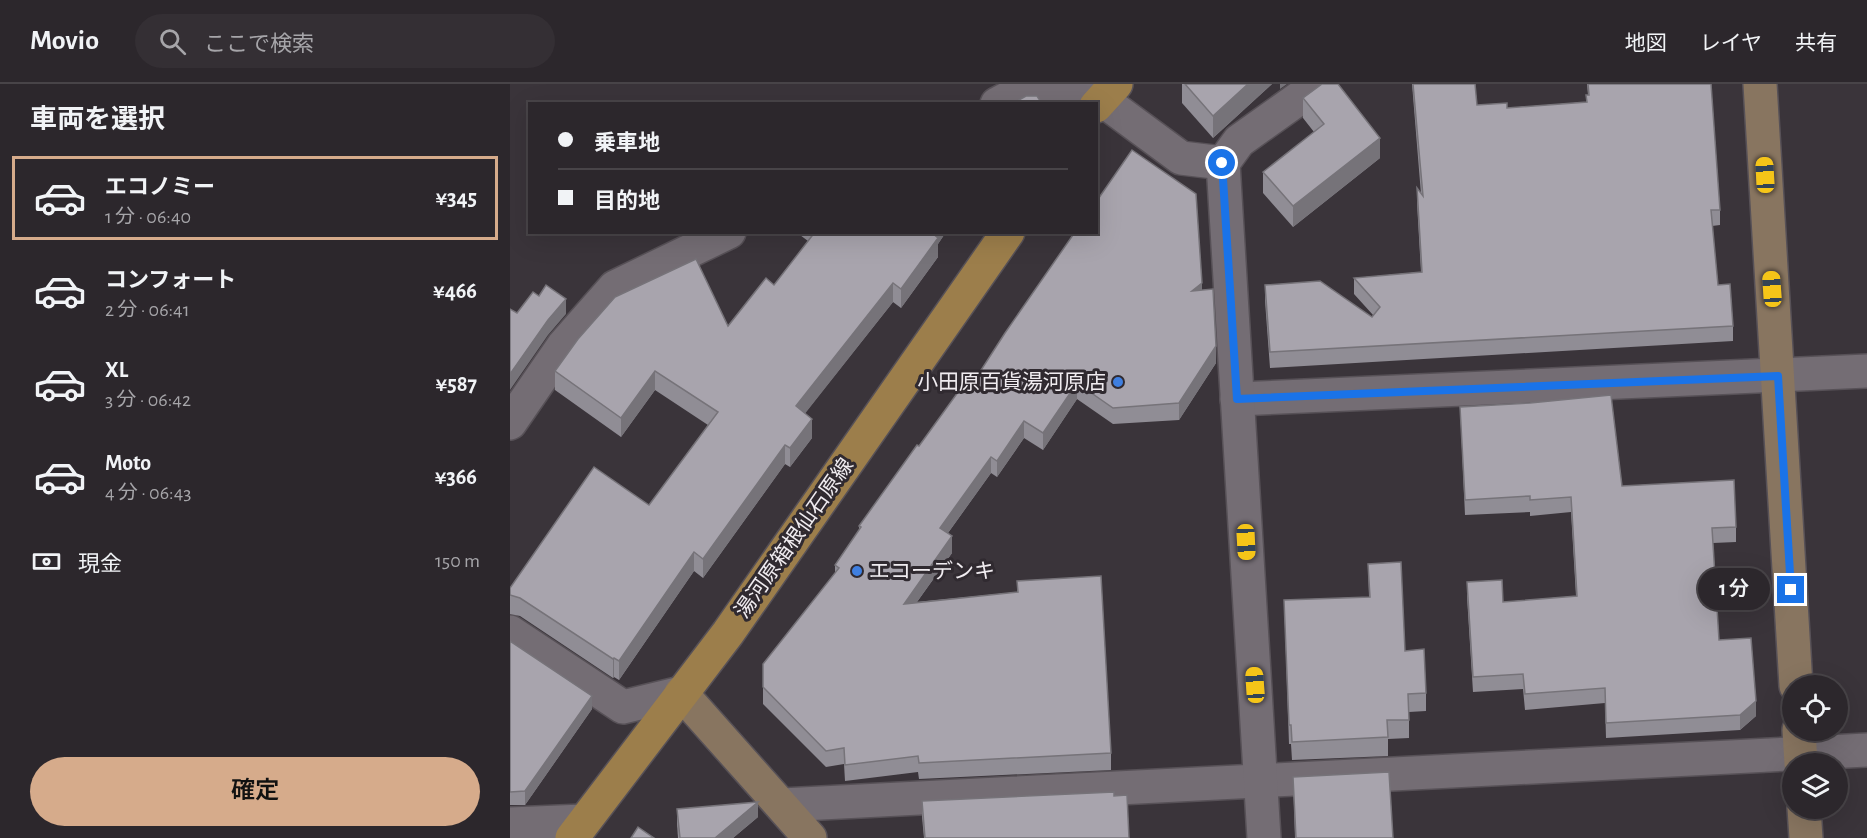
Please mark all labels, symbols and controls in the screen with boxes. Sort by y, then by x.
search box [135,14,555,68]
icon: search [156,25,189,58]
text: Movio [30,27,99,55]
text: ここで検索 [204,33,314,55]
text: 地図 [1625,33,1667,54]
text: レイヤ [1700,33,1762,54]
text: 共有 [1795,33,1837,54]
text: 車両を選択 [30,106,165,133]
text: 乗車地 [594,132,660,154]
route start [1208,149,1235,176]
car [1755,157,1775,193]
icon: car [33,171,87,225]
text: エコノミー [105,176,215,198]
text: ¥345 [435,187,477,209]
text: 目的地 [594,190,660,212]
text: 1 分 · 06:40 [105,207,191,227]
icon: car [33,264,87,318]
text: コンフォート [105,269,236,291]
car [1762,270,1782,308]
text: ¥466 [433,280,477,302]
text: 2 分 · 06:41 [105,300,190,320]
icon: car [33,357,87,411]
text: XL [105,359,128,381]
place label: 小田原百貨湯河原店 [917,371,1106,393]
text: ¥587 [436,373,477,395]
marker: 小田原百貨湯河原店 [1111,375,1125,389]
text: 3 分 · 06:42 [105,390,191,410]
icon: car [33,450,87,504]
text: Moto [105,452,151,474]
street label: 湯河原箱根仙石原線 [731,454,857,622]
text: ¥366 [435,466,477,488]
text: 4 分 · 06:43 [105,483,192,503]
car [1236,524,1256,560]
icon: cash [30,545,63,578]
text: 150 m [435,551,480,571]
text: 現金 [78,553,122,575]
place label: エコーデンキ [869,560,995,582]
marker: エコーデンキ [850,564,864,578]
callout: 1 分 [1698,569,1770,611]
route end [1777,576,1804,603]
text: 1 分 [1719,579,1749,599]
car [1245,666,1265,704]
map controls [1782,675,1848,819]
button: locate [1782,675,1848,741]
button: layers [1782,753,1848,819]
button: 確定 [30,757,480,826]

